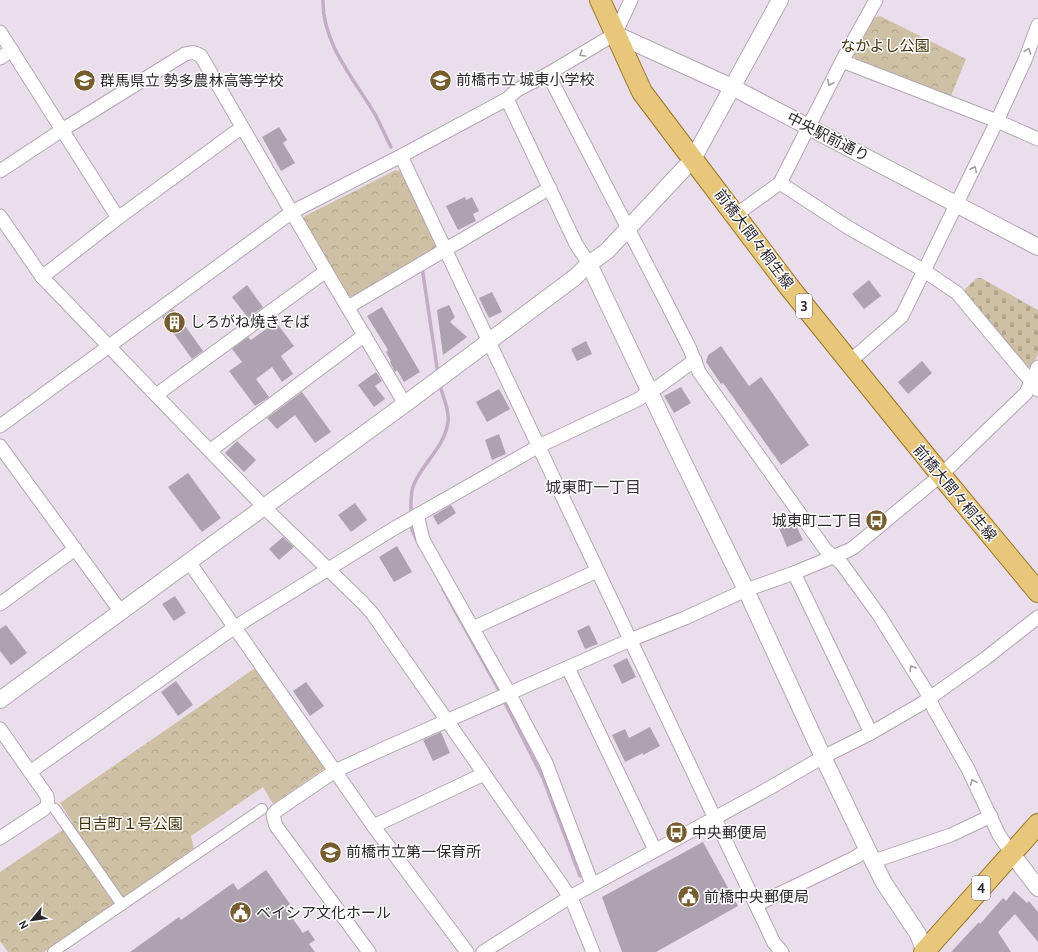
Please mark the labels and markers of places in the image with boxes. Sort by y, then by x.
school or university icon: 前橋市立 城東小学校 [427,67,453,93]
school or university icon: 群馬県立 勢多農林高等学校 [72,68,98,94]
place label: 前橋市立 城東小学校 [456,71,594,89]
place label: 群馬県立 勢多農林高等学校 [100,72,283,90]
building icon: しろがね焼きそば [162,309,188,335]
place label: しろがね焼きそば [190,313,310,331]
bus stop icon: 城東町二丁目 [864,508,890,534]
place label: 城東町二丁目 [772,512,862,530]
bus stop icon: 中央郵便局 [664,820,690,846]
place label: 中央郵便局 [692,824,767,842]
school or university icon: 前橋市立第一保育所 [318,839,344,865]
place label: 前橋市立第一保育所 [346,843,481,861]
public building icon: 前橋中央郵便局 [676,884,702,910]
place label: 前橋中央郵便局 [704,888,809,906]
public building icon: ベイシア文化ホール [227,900,253,926]
place label: ベイシア文化ホール [256,904,391,922]

